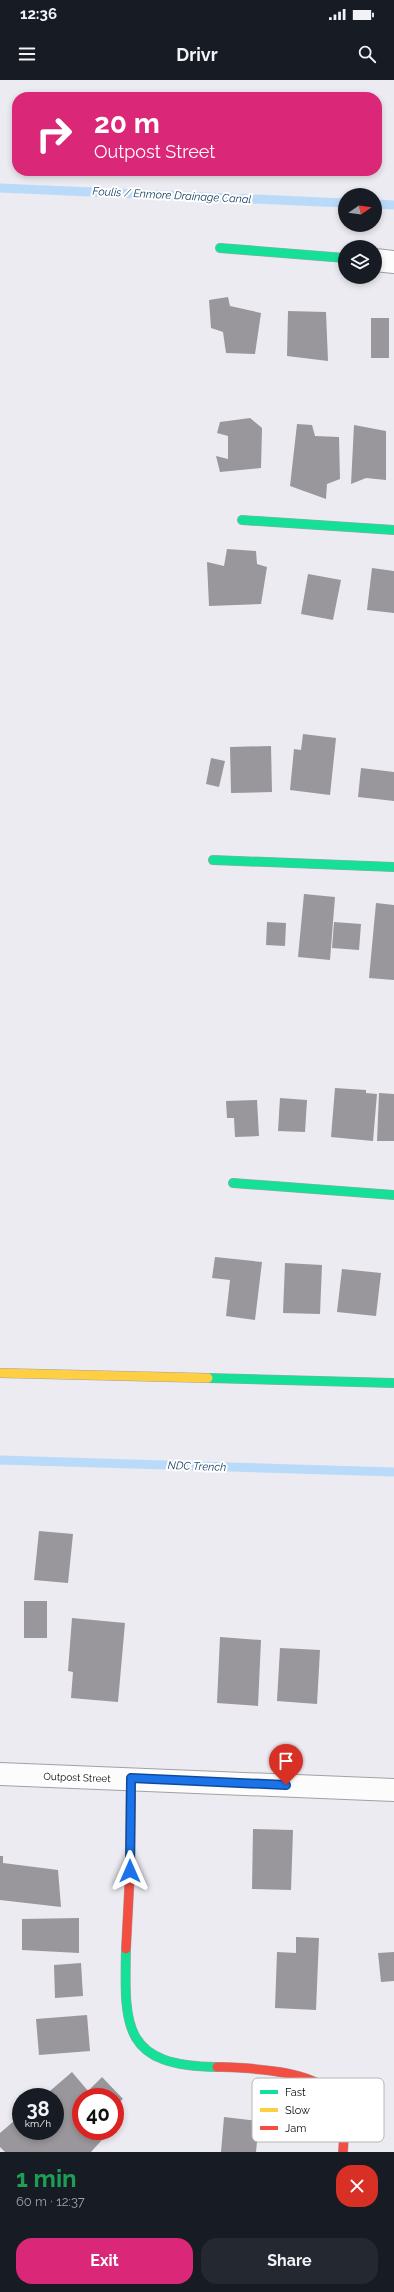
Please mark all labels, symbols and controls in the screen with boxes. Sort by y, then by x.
text: 12:36 [20,5,57,23]
icon: menu [16,43,38,65]
icon: search [356,43,378,65]
text: Drivr [176,44,218,65]
text: 20 m [94,107,160,140]
icon: right [28,108,80,160]
text: Outpost Street [94,141,215,162]
water label: Foulis / Enmore Drainage Canal [92,185,252,206]
north arrow [338,188,382,232]
map controls [338,188,382,284]
button: layers [338,240,382,284]
water label: NDC Trench [167,1459,226,1474]
pin [269,1744,303,1785]
icon: arrive [275,1750,297,1772]
street label: Outpost Street [43,1771,111,1784]
position arrow [109,1850,151,1892]
legend [252,2078,384,2142]
text: Fast [285,2086,306,2099]
speed limit sign: 40 [72,2088,124,2140]
text: 38 [26,2097,50,2121]
text: Slow [285,2104,310,2117]
text: km/h [25,2118,51,2129]
text: Jam [285,2122,306,2135]
text: 1 min [16,2164,77,2193]
button: close [336,2165,378,2207]
text: 60 m · 12:37 [16,2194,85,2209]
button: Exit [16,2238,193,2284]
button: Share [201,2238,378,2284]

